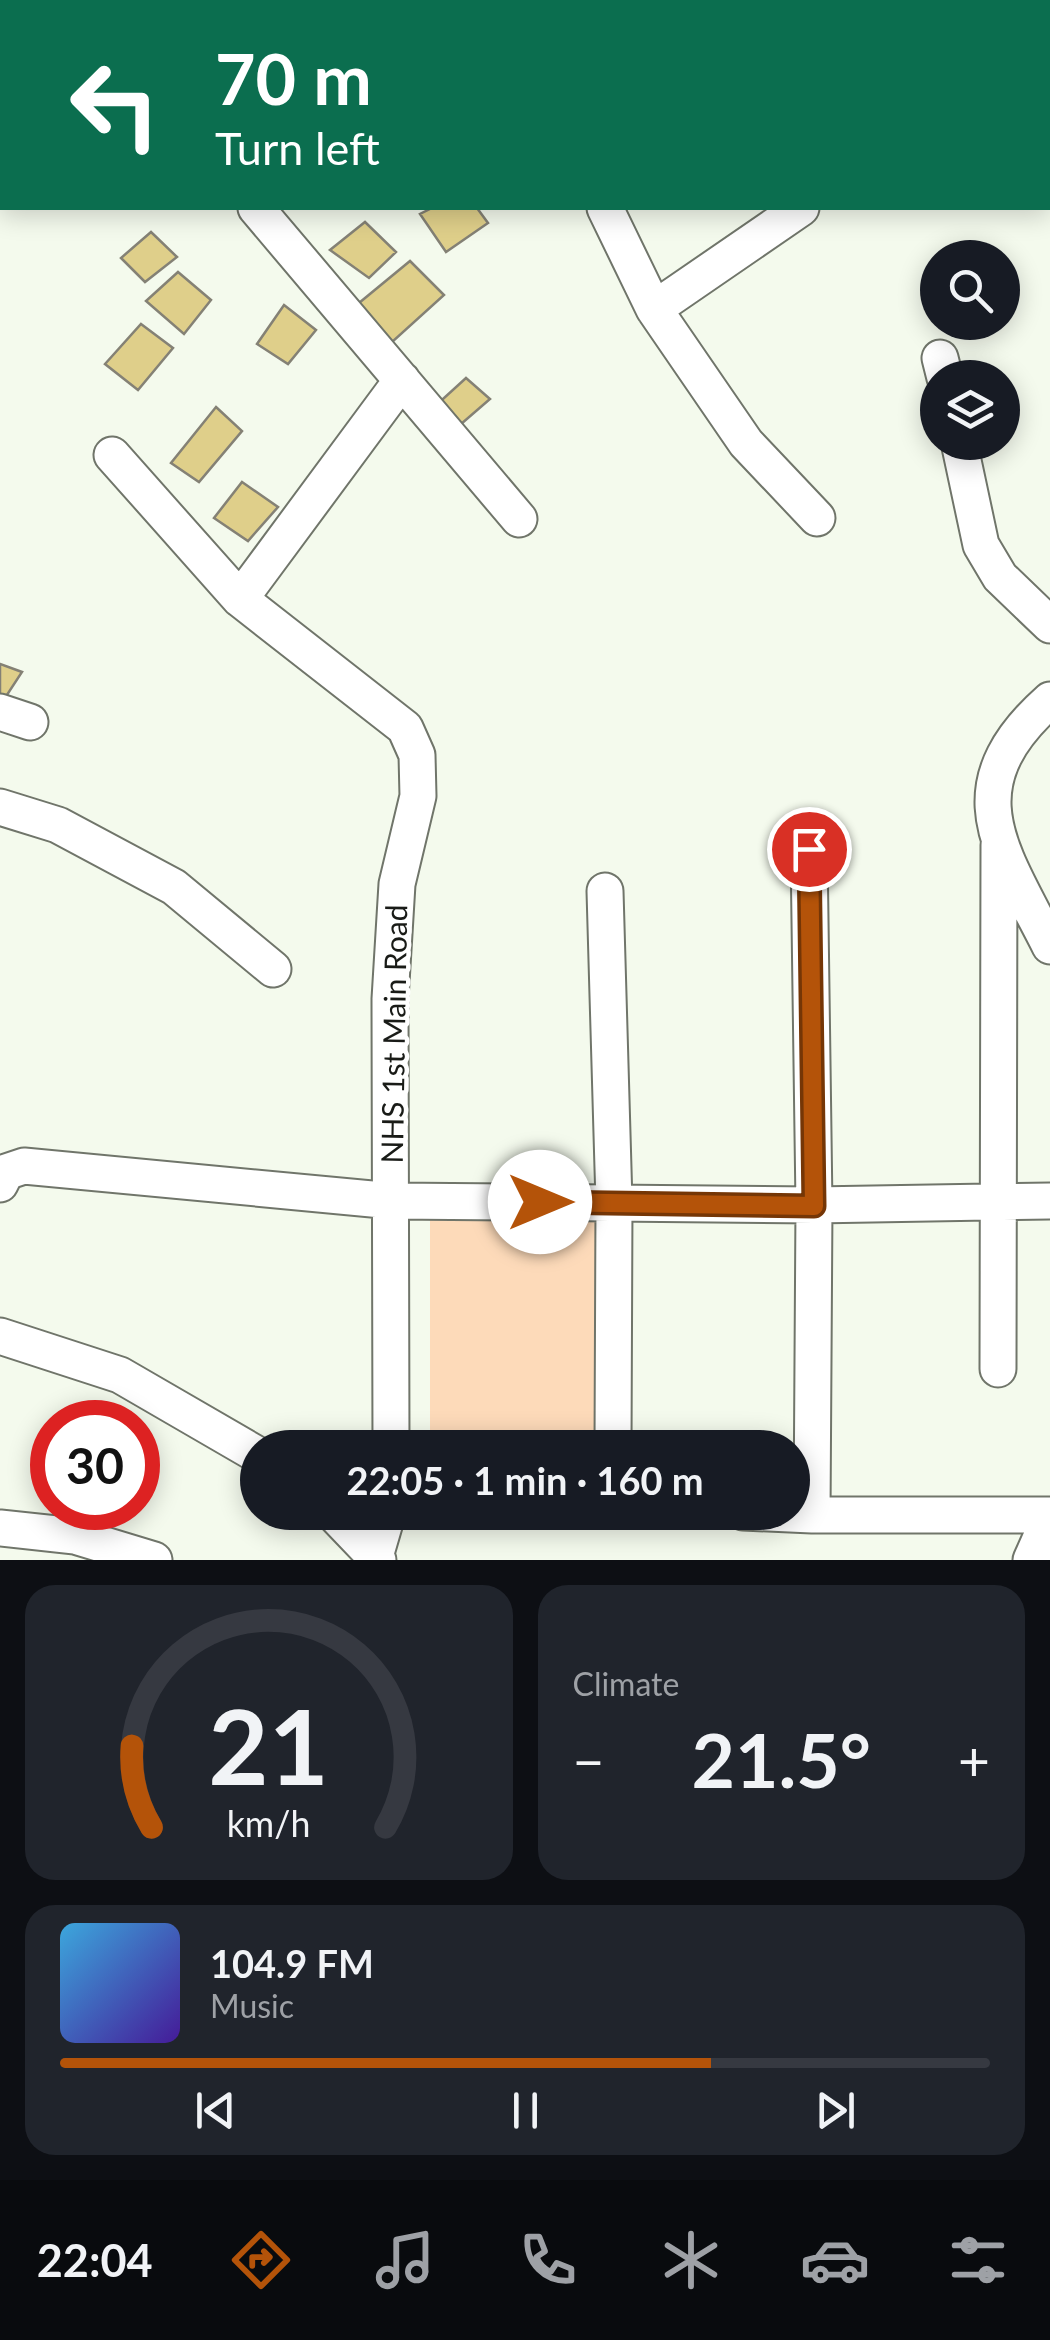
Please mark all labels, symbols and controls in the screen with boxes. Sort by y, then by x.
text: 70 m [215,36,372,120]
icon: left [50,40,180,170]
text: Turn left [215,121,380,175]
map controls [920,240,1020,460]
button: search [920,240,1020,340]
button: layers [920,360,1020,460]
pin [767,807,852,892]
icon: arrive [782,822,837,877]
street label: NHS 1st Main Road [373,904,413,1164]
position arrow [488,1150,592,1254]
speed limit sign: 30 [30,1400,160,1530]
text: 22:05 · 1 min · 160 m [346,1457,704,1503]
text: Climate [573,1664,679,1703]
text: 21 [208,1682,329,1807]
text: 21.5° [692,1714,871,1804]
text: − [573,1727,604,1793]
text: + [958,1727,990,1793]
text: km/h [227,1802,311,1845]
text: 104.9 FM [210,1940,374,1986]
text: Music [210,1986,294,2025]
icon: previous [188,2083,243,2138]
icon: pause [498,2083,553,2138]
icon: next [808,2083,863,2138]
icon: directions [226,2225,296,2295]
icon: music [370,2225,440,2295]
icon: phone [513,2225,583,2295]
icon: climate [656,2225,726,2295]
icon: car [800,2225,870,2295]
icon: filters [943,2225,1013,2295]
text: 22:04 [37,2233,153,2287]

